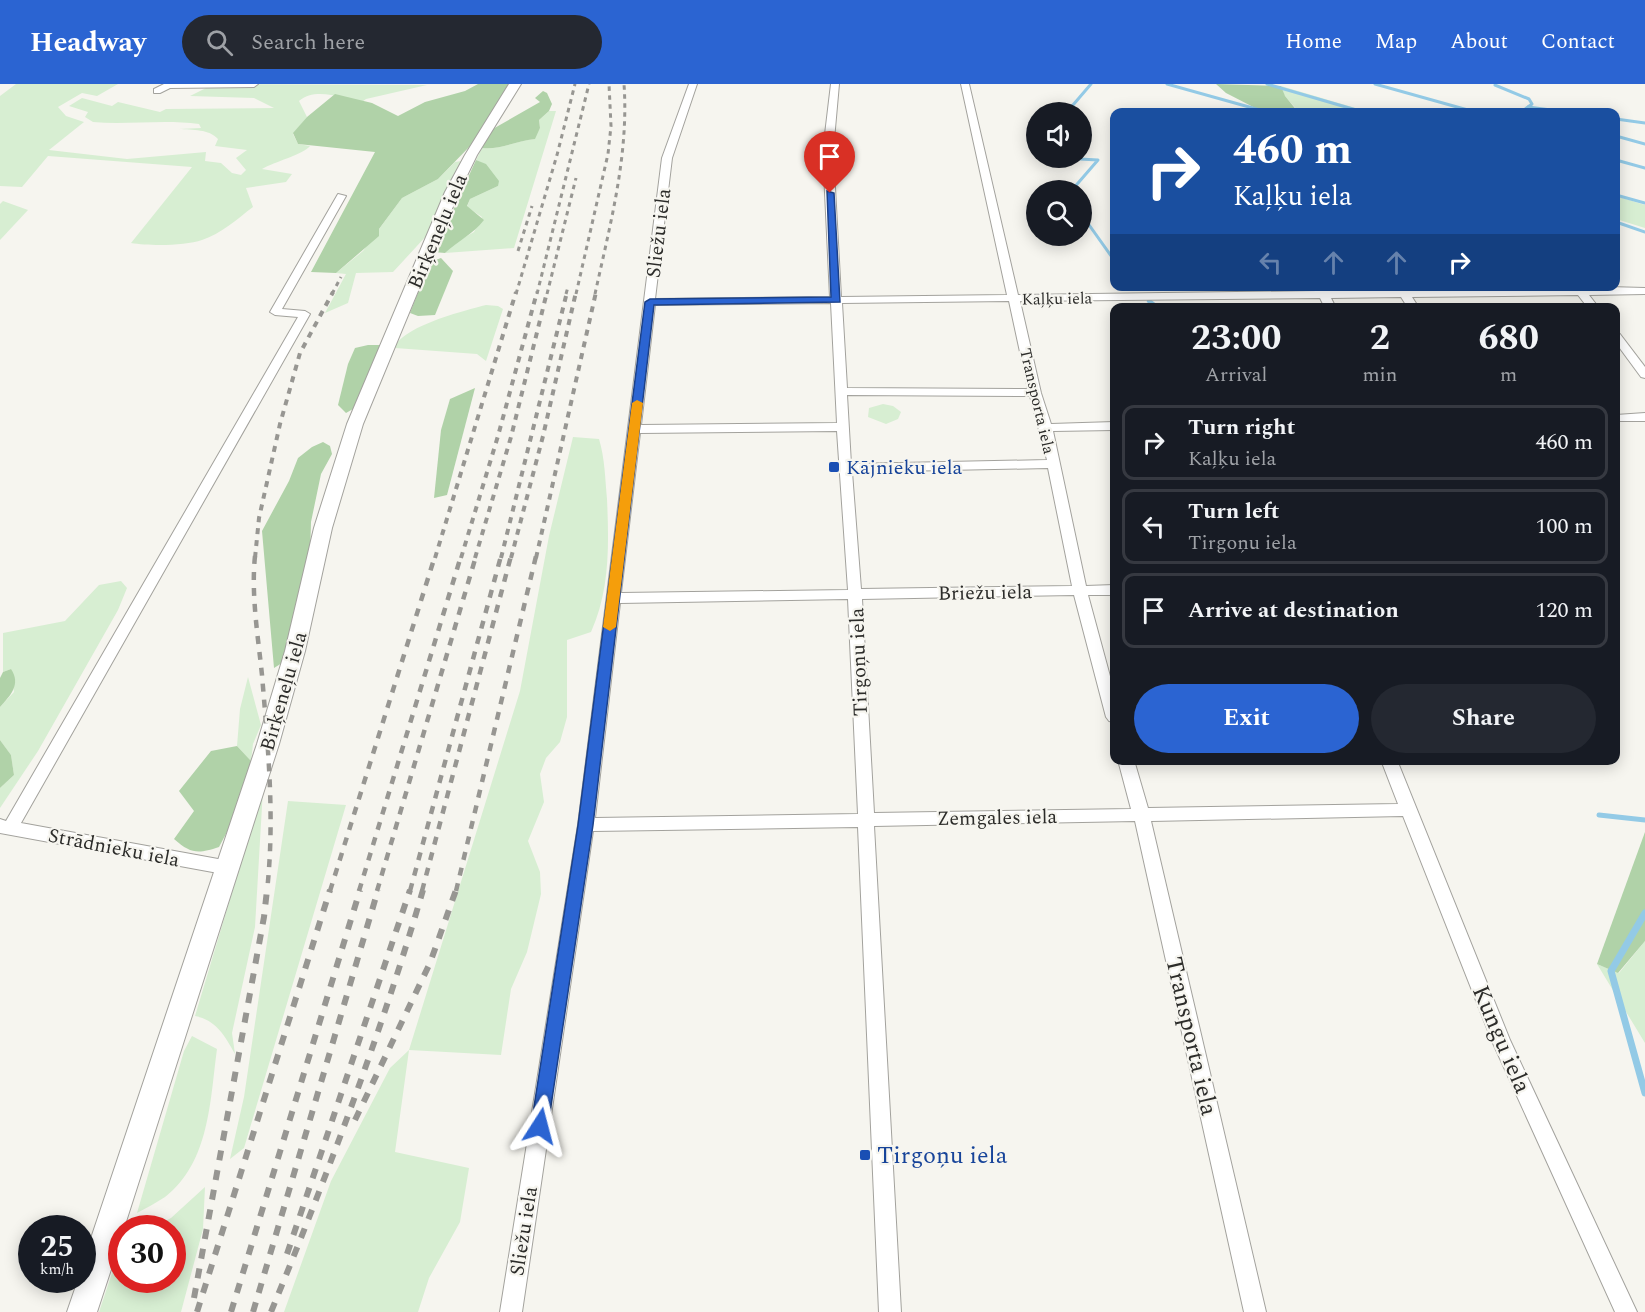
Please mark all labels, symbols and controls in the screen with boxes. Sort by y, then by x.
search box [182,15,602,69]
text: Headway [30,21,146,64]
icon: search [203,26,236,59]
text: Search here [251,26,365,59]
text: Home [1285,26,1342,58]
text: Map [1375,26,1417,58]
text: About [1450,26,1508,58]
text: Contact [1541,26,1615,58]
map controls [1026,102,1092,246]
button: sound [1026,102,1092,168]
text: 460 m [1233,119,1352,182]
pin [804,131,855,193]
icon: right [1134,132,1212,210]
icon: arrive [813,140,846,173]
street label: Birķeneļu iela [400,169,476,294]
text: Kaļķu iela [1233,176,1352,218]
button: search [1026,180,1092,246]
street label: Sliežu iela [639,186,679,280]
icon: left [1254,246,1287,279]
icon: ahead [1317,246,1350,279]
icon: ahead [1380,246,1413,279]
icon: right [1443,246,1476,279]
street label: Kaļķu iela [1021,286,1093,312]
text: 23:00 [1191,311,1281,366]
text: 2 [1370,311,1390,366]
text: 680 [1478,311,1539,366]
street label: Transporta iela [1013,346,1061,457]
text: Arrival [1205,360,1267,390]
text: min [1362,360,1397,390]
text: m [1500,360,1517,390]
text: Turn right [1188,411,1295,444]
icon: right [1137,426,1170,459]
text: 460 m [1536,426,1593,459]
text: Kaļķu iela [1188,444,1276,474]
place label: Kājnieku iela [846,453,963,483]
marker: Kājnieku iela [827,460,841,474]
text: Turn left [1188,495,1280,528]
icon: left [1137,510,1170,543]
text: 100 m [1536,510,1593,543]
text: Tirgoņu iela [1188,528,1297,558]
street label: Briežu iela [938,577,1033,609]
icon: arrive [1137,594,1170,627]
text: Arrive at destination [1188,594,1399,627]
text: 120 m [1536,594,1593,627]
street label: Tirgoņu iela [842,607,876,717]
street label: Birķeneļu iela [253,628,315,754]
button: Exit [1134,684,1359,753]
button: Share [1371,684,1596,753]
street label: Zemgales iela [937,802,1058,834]
street label: Strādnieku iela [45,821,182,875]
street label: Transporta iela [1155,953,1227,1119]
street label: Kungu iela [1462,980,1540,1099]
position arrow [508,1094,572,1158]
place label: Tirgoņu iela [877,1138,1008,1174]
marker: Tirgoņu iela [858,1148,872,1162]
street label: Sliežu iela [502,1184,546,1278]
speed limit sign: 30 [108,1215,186,1293]
text: 25 [40,1224,74,1270]
text: km/h [40,1258,74,1281]

